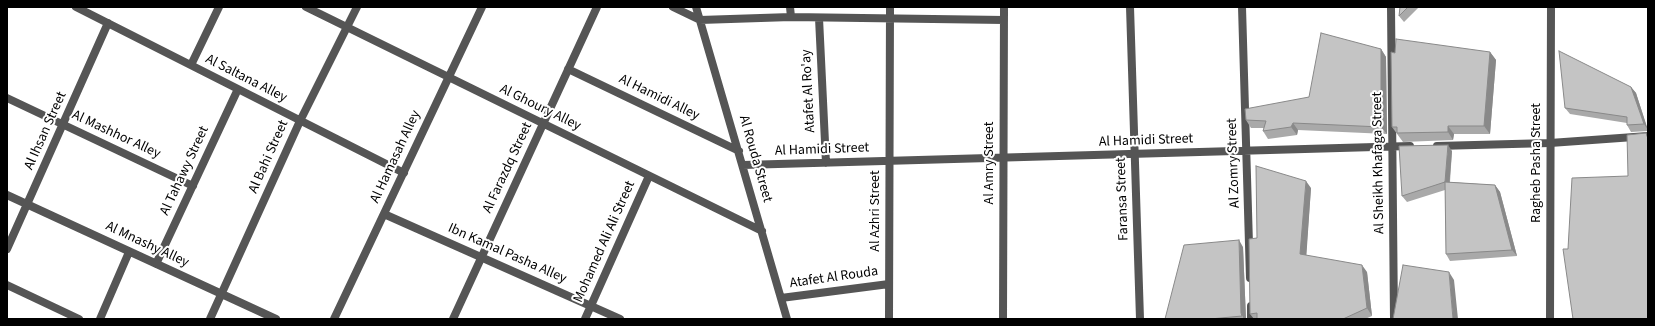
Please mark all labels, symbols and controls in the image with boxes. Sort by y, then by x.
street label: Atafet Al Ro'ay [798,49,820,133]
street label: Al Saltana Alley [202,51,290,107]
street label: Al Hamidi Alley [616,71,702,125]
street label: Al Ghoury Alley [497,81,583,135]
street label: Al Ihsan Street [21,89,71,173]
street label: Al Sheikh Khafaga Street [1369,92,1389,234]
street label: Ragheb Pasha Street [1529,103,1545,223]
street label: Al Mashhor Alley [69,107,163,163]
street label: Al Hamasah Alley [367,108,425,206]
street label: Al Rouda Street [735,114,775,204]
street label: Al Bahi Street [245,118,293,196]
street label: Al Zomry Street [1224,118,1244,208]
street label: Al Farazdq Street [480,120,536,216]
street label: Al Amry Street [982,122,998,204]
street label: Al Tahawy Street [157,124,213,218]
street label: Al Hamidi Street [1099,131,1193,151]
street label: Al Hamidi Street [775,140,869,160]
street label: Faransa Street [1113,157,1133,241]
street label: Al Azhri Street [868,170,884,252]
street label: Mohamed Ali Ali Street [571,179,639,305]
street label: Al Mnashy Alley [103,218,191,272]
street label: Ibn Kamal Pasha Alley [445,220,569,288]
street label: Atafet Al Rouda [789,263,879,293]

